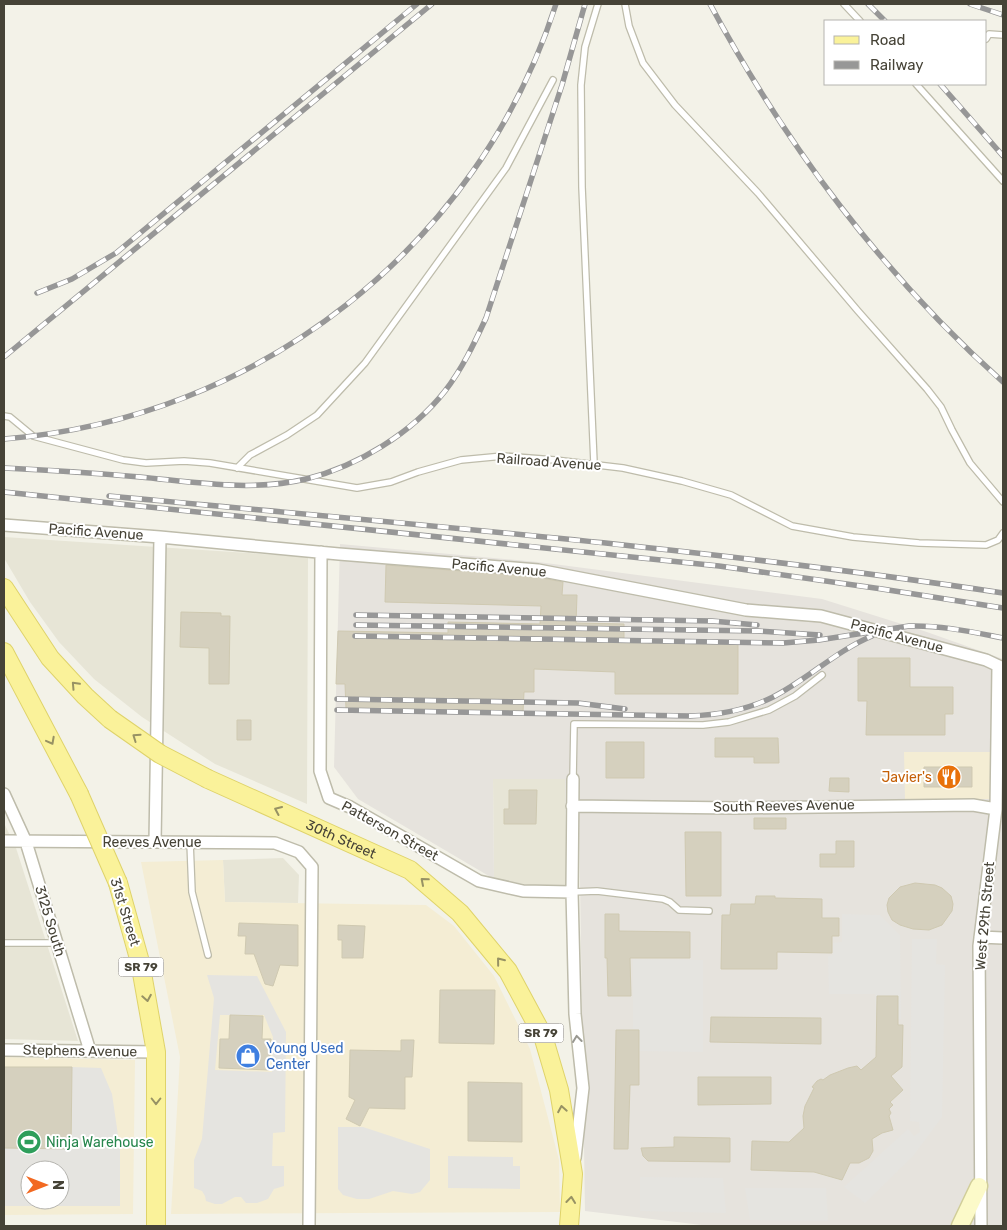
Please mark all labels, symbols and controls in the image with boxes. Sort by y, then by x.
legend [824,20,987,85]
text: Road [870,31,906,49]
text: Railway [870,56,924,74]
street label: Railroad Avenue [496,450,602,474]
street label: Pacific Avenue [48,520,144,544]
street label: Pacific Avenue [451,555,547,581]
street label: Pacific Avenue [849,615,945,657]
one-way arrow [72,682,81,691]
one-way arrow [132,734,142,743]
one-way arrow [45,736,55,745]
restaurant icon: Javier's [936,764,962,790]
place label: Javier's [881,769,932,786]
street label: South Reeves Avenue [713,796,855,816]
street label: Patterson Street [339,797,442,865]
one-way arrow [274,805,283,816]
street label: 30th Street [303,816,379,862]
street label: Reeves Avenue [102,834,202,851]
street label: West 29th Street [972,860,998,971]
street label: 31st Street [107,876,144,949]
one-way arrow [420,878,429,887]
street label: 3125 South [31,883,69,959]
road number: SR 79 [118,958,164,976]
one-way arrow [497,958,505,967]
one-way arrow [141,994,151,1002]
road number: SR 79 [518,1024,564,1042]
one-way arrow [572,1035,583,1043]
place label: Young Used Center [266,1040,344,1073]
street label: Stephens Avenue [23,1042,138,1061]
shop icon: Young Used Center [235,1043,261,1069]
one-way arrow [151,1098,161,1105]
one-way arrow [557,1105,567,1113]
sports icon: Ninja Warehouse [16,1129,42,1155]
place label: Ninja Warehouse [46,1134,154,1151]
north arrow [20,1160,70,1210]
text: N [49,1180,66,1190]
one-way arrow [565,1196,576,1204]

